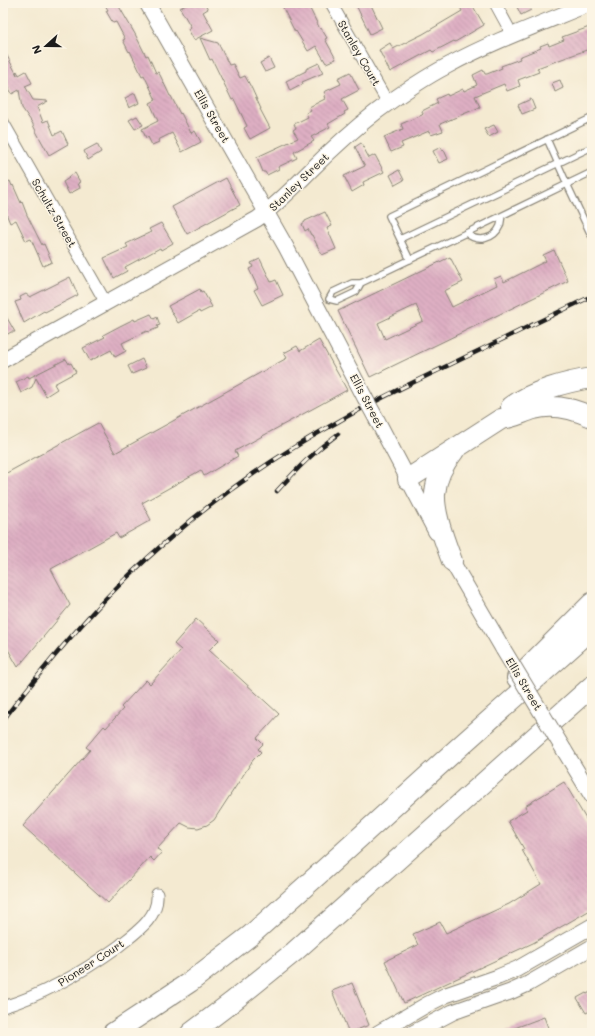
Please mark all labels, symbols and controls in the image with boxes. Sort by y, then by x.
street label: Stanley Court [335,17,384,88]
north arrow [26,26,66,66]
text: N [28,43,45,56]
street label: Ellis Street [191,86,234,145]
street label: Stanley Street [265,149,332,214]
street label: Schultz Street [29,176,80,250]
street label: Ellis Street [347,371,388,431]
street label: Ellis Street [503,655,546,713]
street label: Pioneer Court [55,935,127,990]

